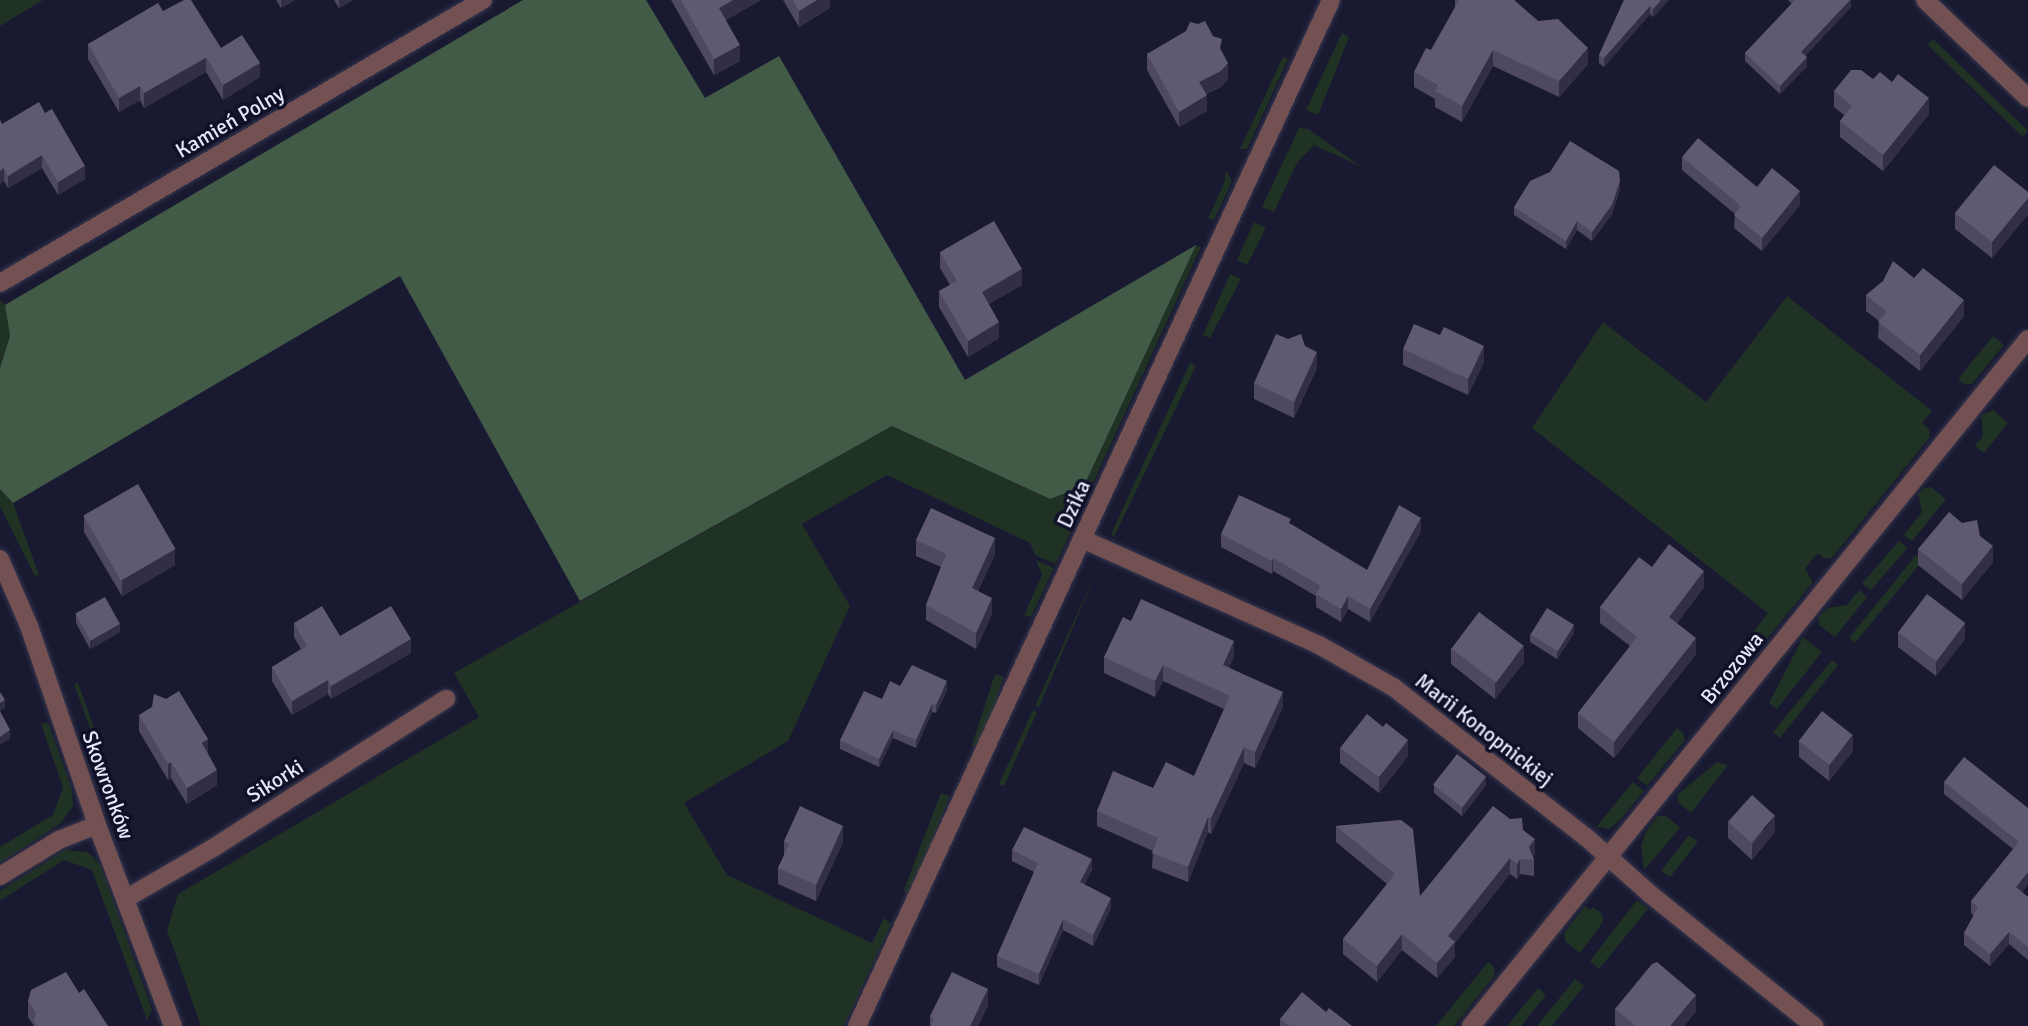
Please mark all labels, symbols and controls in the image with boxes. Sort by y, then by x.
street label: Kamień Polny [171,81,289,163]
street label: Dzika [1052,476,1096,532]
street label: Brzozowa [1695,627,1769,709]
street label: Marii Konopnickiej [1410,668,1558,792]
street label: Skowronków [77,727,139,843]
street label: Sikorki [242,754,308,808]

